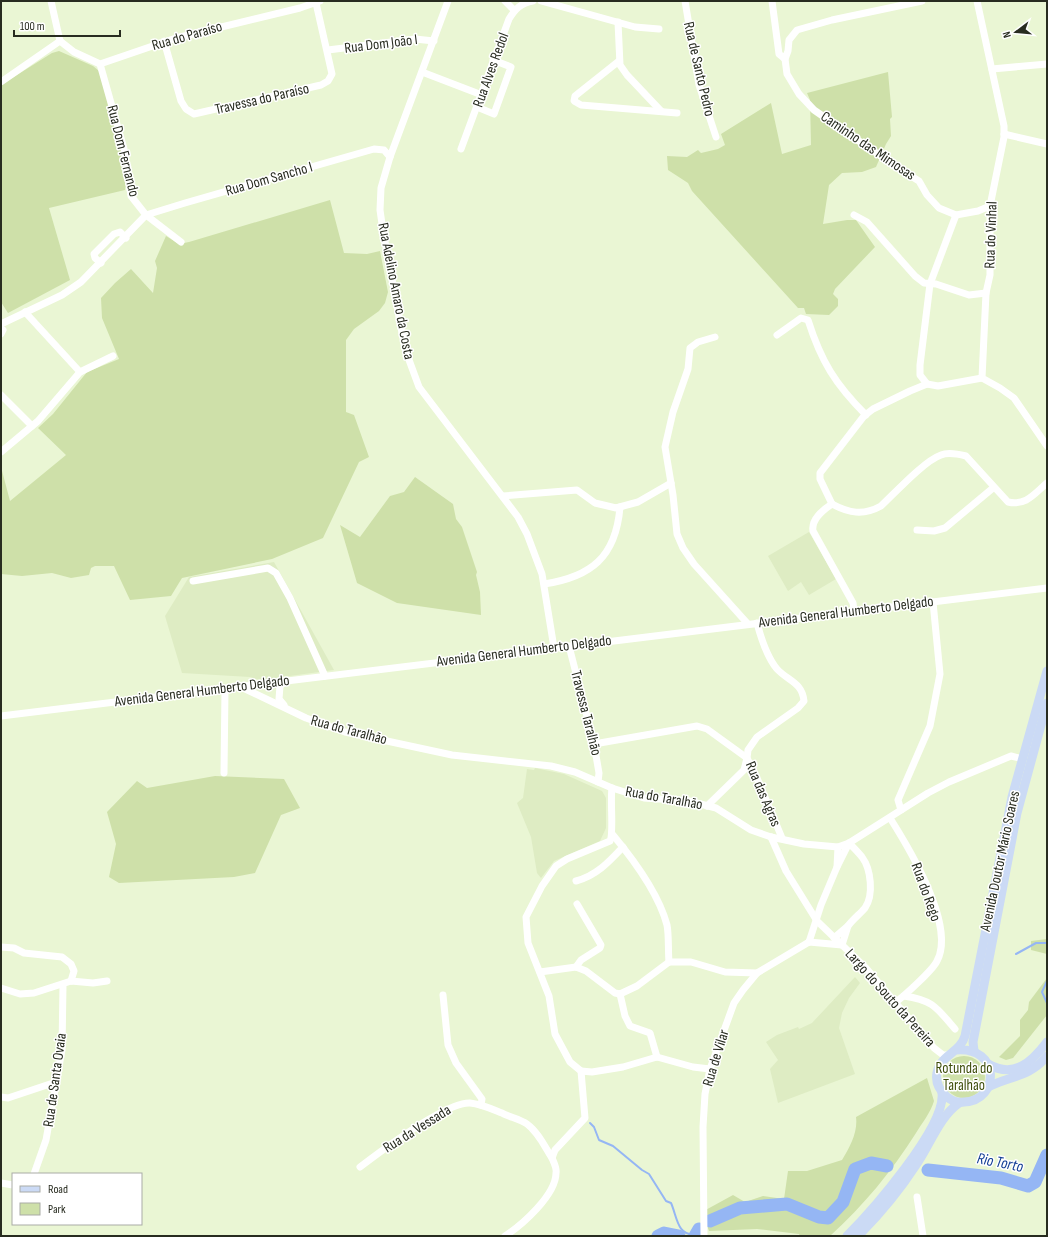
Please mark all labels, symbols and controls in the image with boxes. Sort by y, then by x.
scale bar [14,12,120,38]
north arrow [996,12,1036,52]
street label: Rua do Paraíso [150,17,224,55]
text: 100 m [20,19,45,34]
street label: Rua de Santo Pedro [679,20,719,118]
street label: Rua Dom João I [343,30,419,58]
street label: Rua Alves Redol [469,30,513,110]
text: N [1000,30,1014,39]
street label: Travessa do Paraíso [213,79,311,119]
street label: Rua Dom Fernando [102,103,144,199]
street label: Caminho das Mimosas [817,107,919,185]
street label: Rua Dom Sancho I [223,158,315,200]
street label: Rua do Vinhal [980,201,1002,269]
street label: Rua Adelino Amaro da Costa [373,221,419,361]
street label: Avenida General Humberto Delgado [756,592,935,632]
street label: Avenida General Humberto Delgado [434,631,613,671]
street label: Travessa Taralhão [566,668,606,758]
street label: Avenida General Humberto Delgado [112,671,291,711]
street label: Rua do Taralhão [309,711,389,749]
street label: Rua das Agras [741,759,785,829]
street label: Rua do Taralhão [624,782,704,814]
street label: Avenida Doutor Mário Soares [976,789,1024,934]
street label: Rua do Rego [907,860,945,924]
street label: Largo do Souto da Pereira [841,945,939,1051]
street label: Rua de Vilar [698,1027,734,1089]
street label: Rua de Santa Ovaia [39,1032,71,1128]
park label: Rotunda do Taralhão [935,1059,993,1095]
street label: Rua da Vessada [380,1101,455,1157]
water label: Rio Torto [975,1149,1025,1177]
legend [12,1173,142,1225]
text: Road [48,1182,68,1197]
text: Park [48,1202,66,1217]

